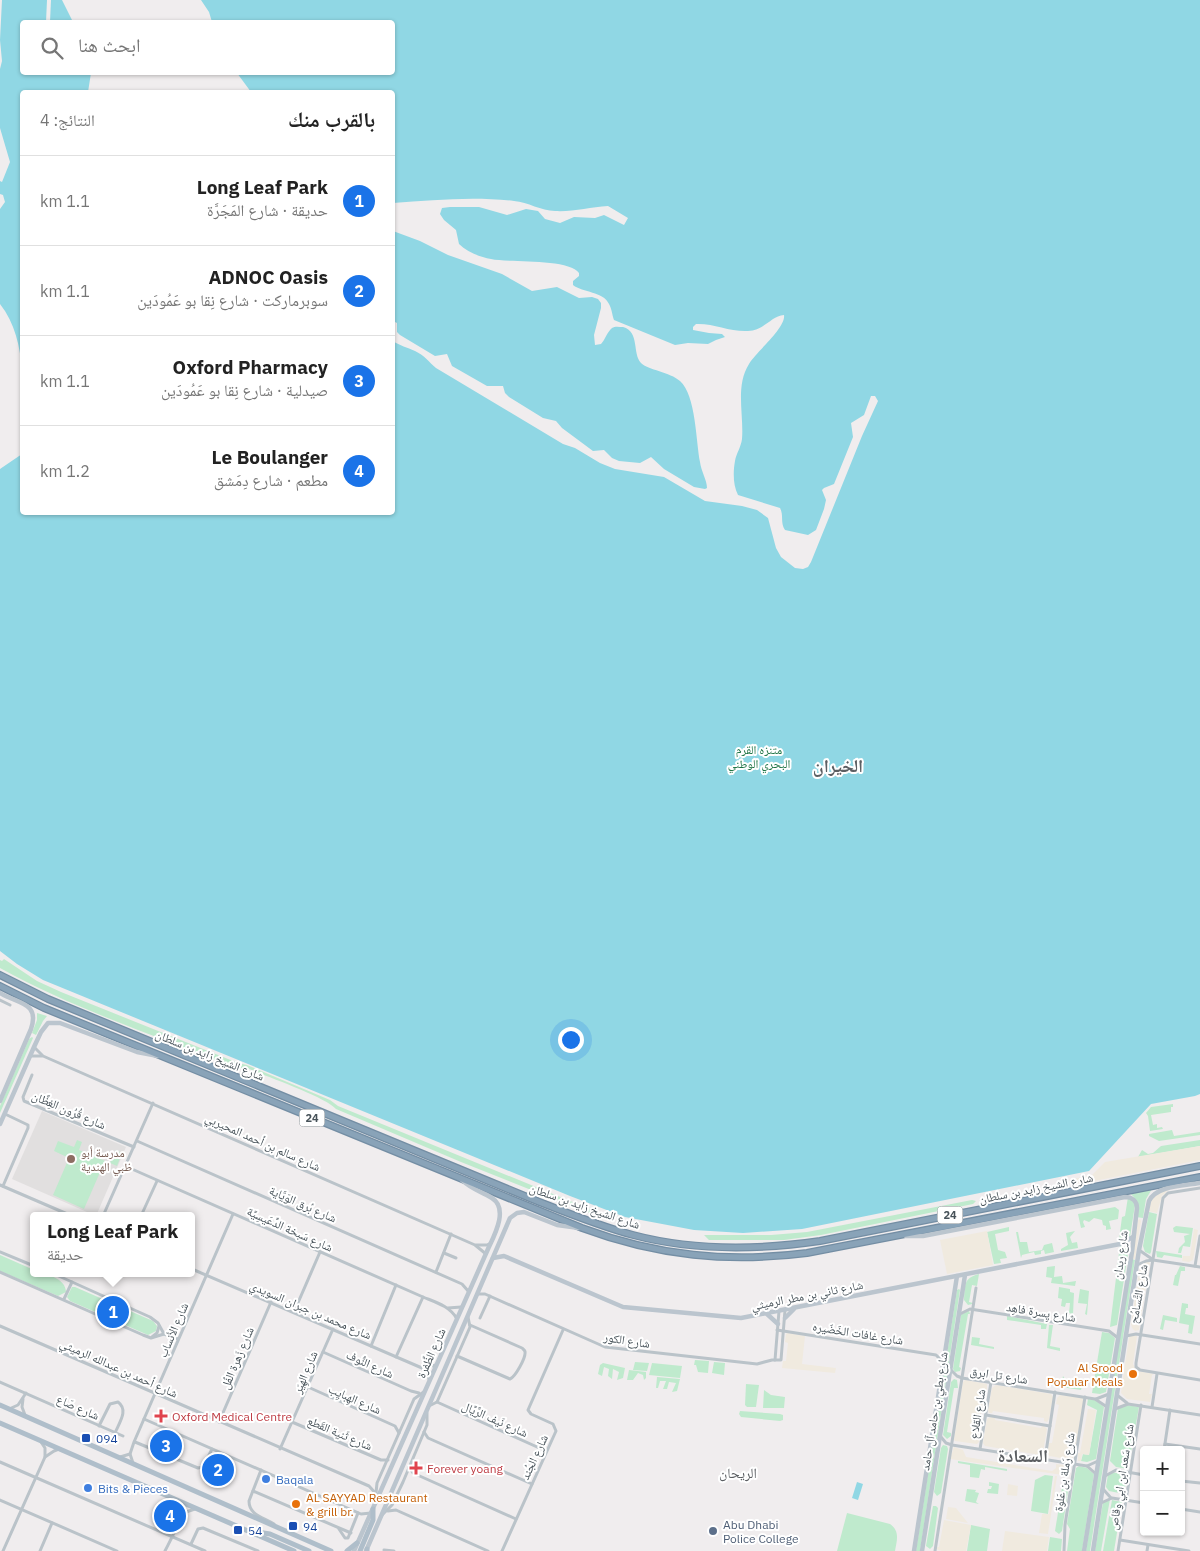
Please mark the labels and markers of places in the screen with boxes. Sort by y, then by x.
place label: مدرسة أبو ظبي الهندية [81,1145,132,1177]
marker: مدرسة أبو ظبي الهندية [65,1153,77,1165]
pin: 1 [97,1293,129,1331]
place label: Al Srood Popular Meals [1047,1360,1123,1389]
marker: Al Srood Popular Meals [1127,1368,1139,1380]
marker: Oxford Medical Centre [154,1409,168,1423]
place label: Oxford Medical Centre [172,1409,293,1424]
pin: 3 [150,1427,182,1465]
place label: 094 [96,1431,118,1446]
marker: 094 [80,1432,92,1444]
pin: 2 [202,1451,234,1489]
marker: Forever yoang [409,1461,423,1475]
place label: Forever yoang [427,1461,503,1476]
place label: Baqala [276,1472,314,1487]
marker: Baqala [260,1473,272,1485]
place label: Bits & Pieces [98,1481,168,1496]
marker: Bits & Pieces [82,1482,94,1494]
place label: AL SAYYAD Restaurant & grill br. [306,1490,428,1519]
pin: 4 [154,1497,186,1535]
marker: AL SAYYAD Restaurant & grill br. [290,1498,302,1510]
place label: Abu Dhabi Police College [723,1517,799,1546]
place label: 94 [303,1519,317,1534]
marker: 94 [287,1520,299,1532]
place label: 54 [248,1523,262,1538]
marker: 54 [232,1524,244,1536]
marker: Abu Dhabi Police College [707,1525,719,1537]

